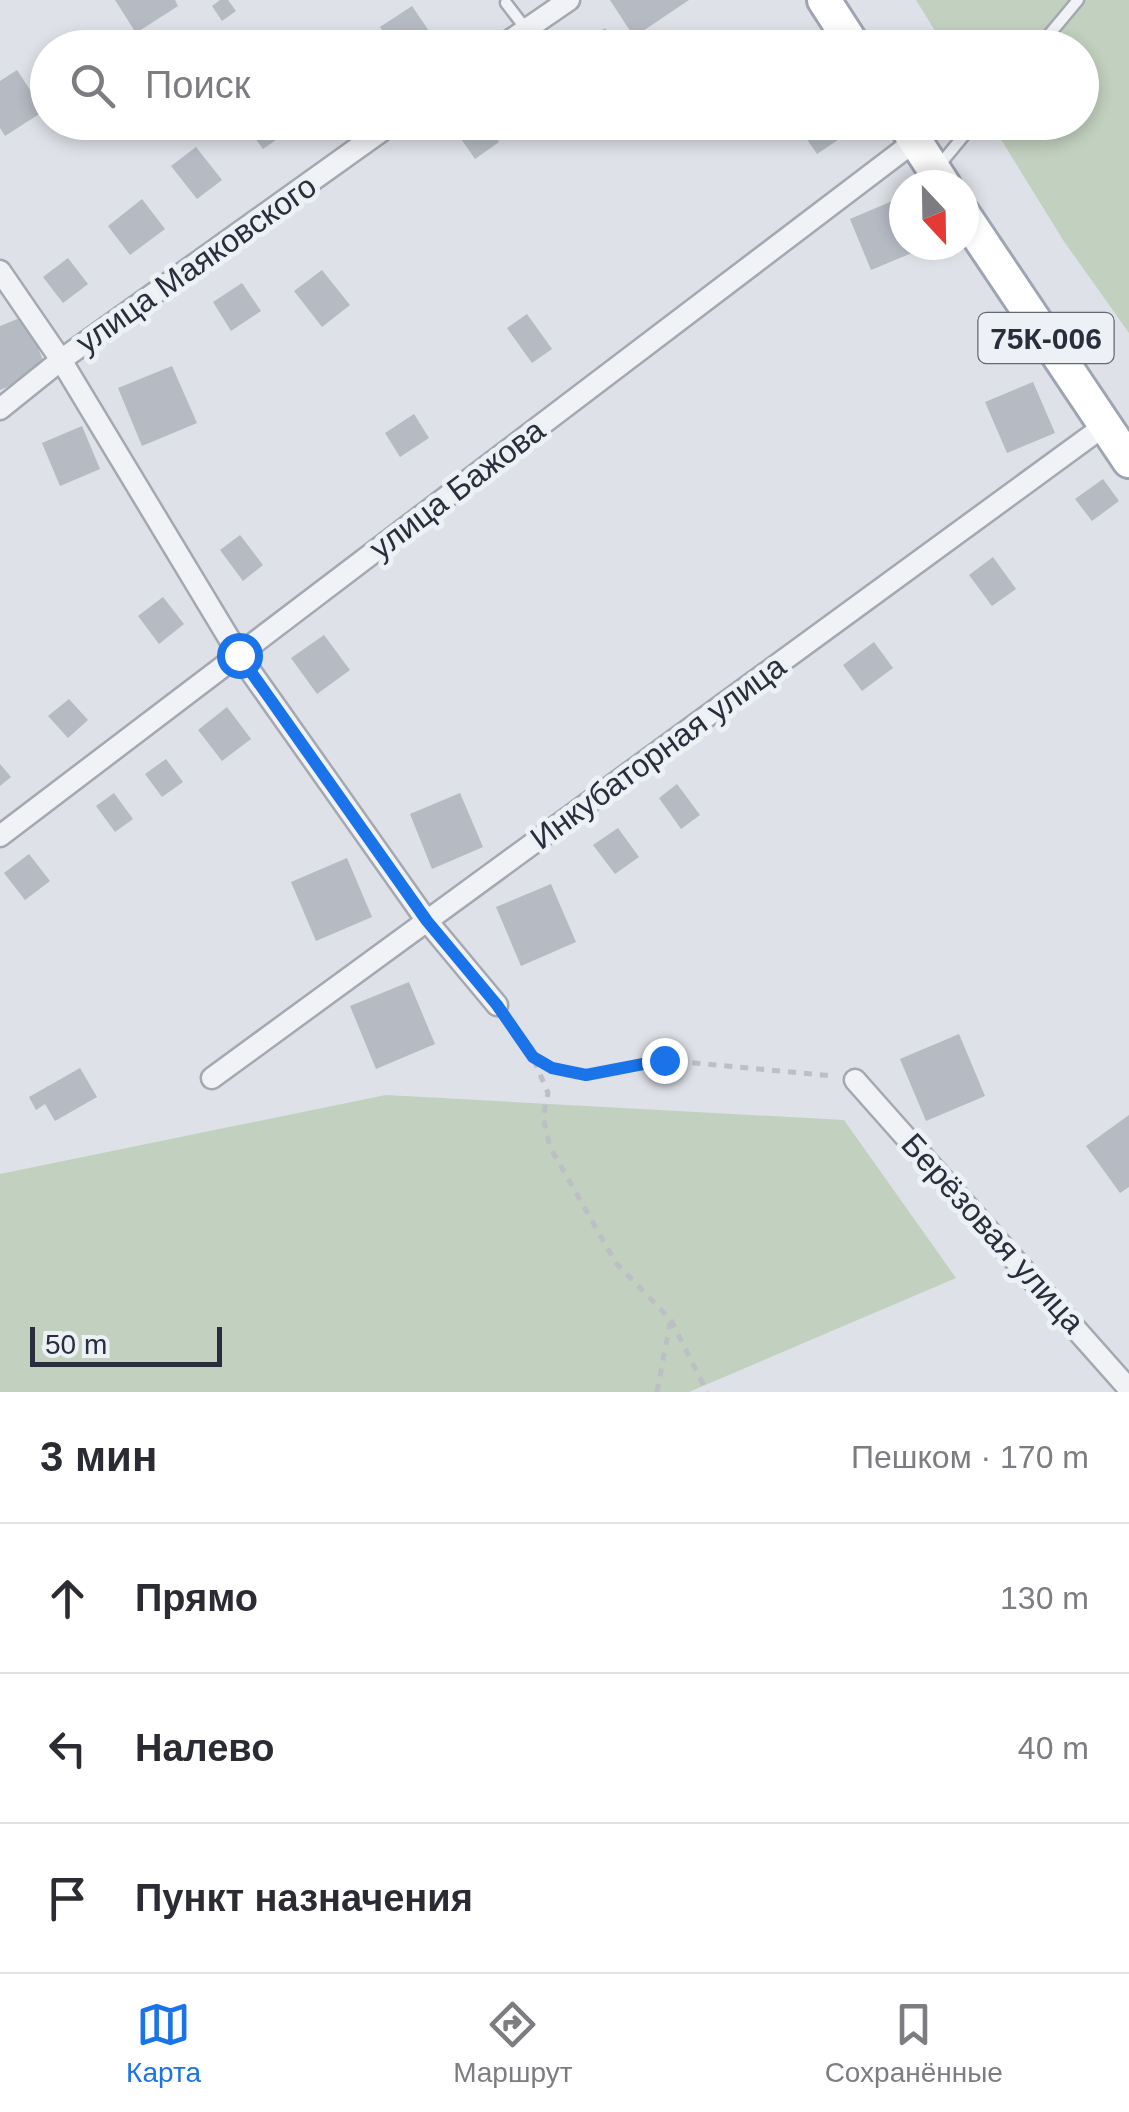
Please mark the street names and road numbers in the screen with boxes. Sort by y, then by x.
street label: улица Маяковского [69,168,323,360]
road number: 75К-006 [978,313,1114,363]
street label: улица Бажова [363,412,552,566]
street label: Инкубаторная улица [524,647,792,856]
street label: Берёзовая улица [894,1126,1092,1340]

